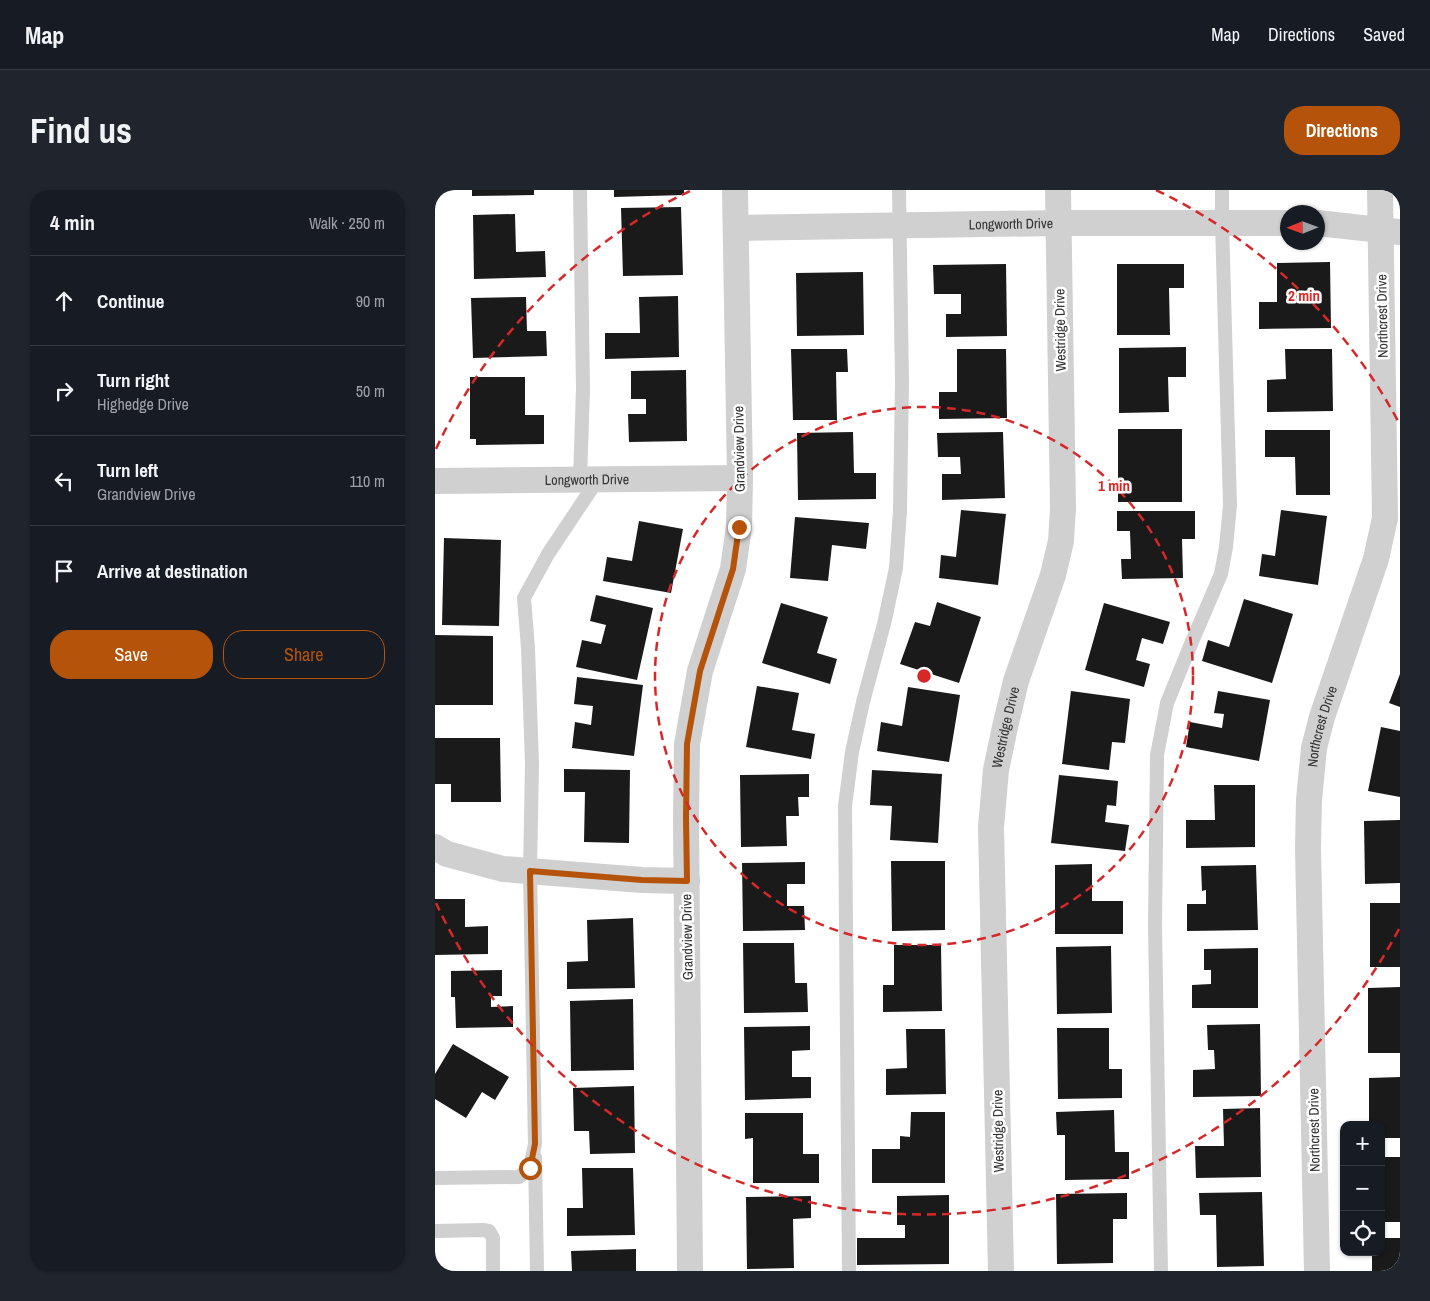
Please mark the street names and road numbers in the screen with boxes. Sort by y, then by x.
street label: Longworth Drive [969,214,1053,233]
street label: Northcrest Drive [1372,274,1392,358]
street label: Westridge Drive [1050,288,1070,372]
street label: Grandview Drive [729,406,749,492]
street label: Longworth Drive [545,470,629,489]
street label: Northcrest Drive [1303,683,1341,768]
street label: Westridge Drive [988,685,1023,770]
street label: Grandview Drive [677,894,697,980]
street label: Northcrest Drive [1304,1088,1324,1172]
street label: Westridge Drive [988,1089,1008,1173]

